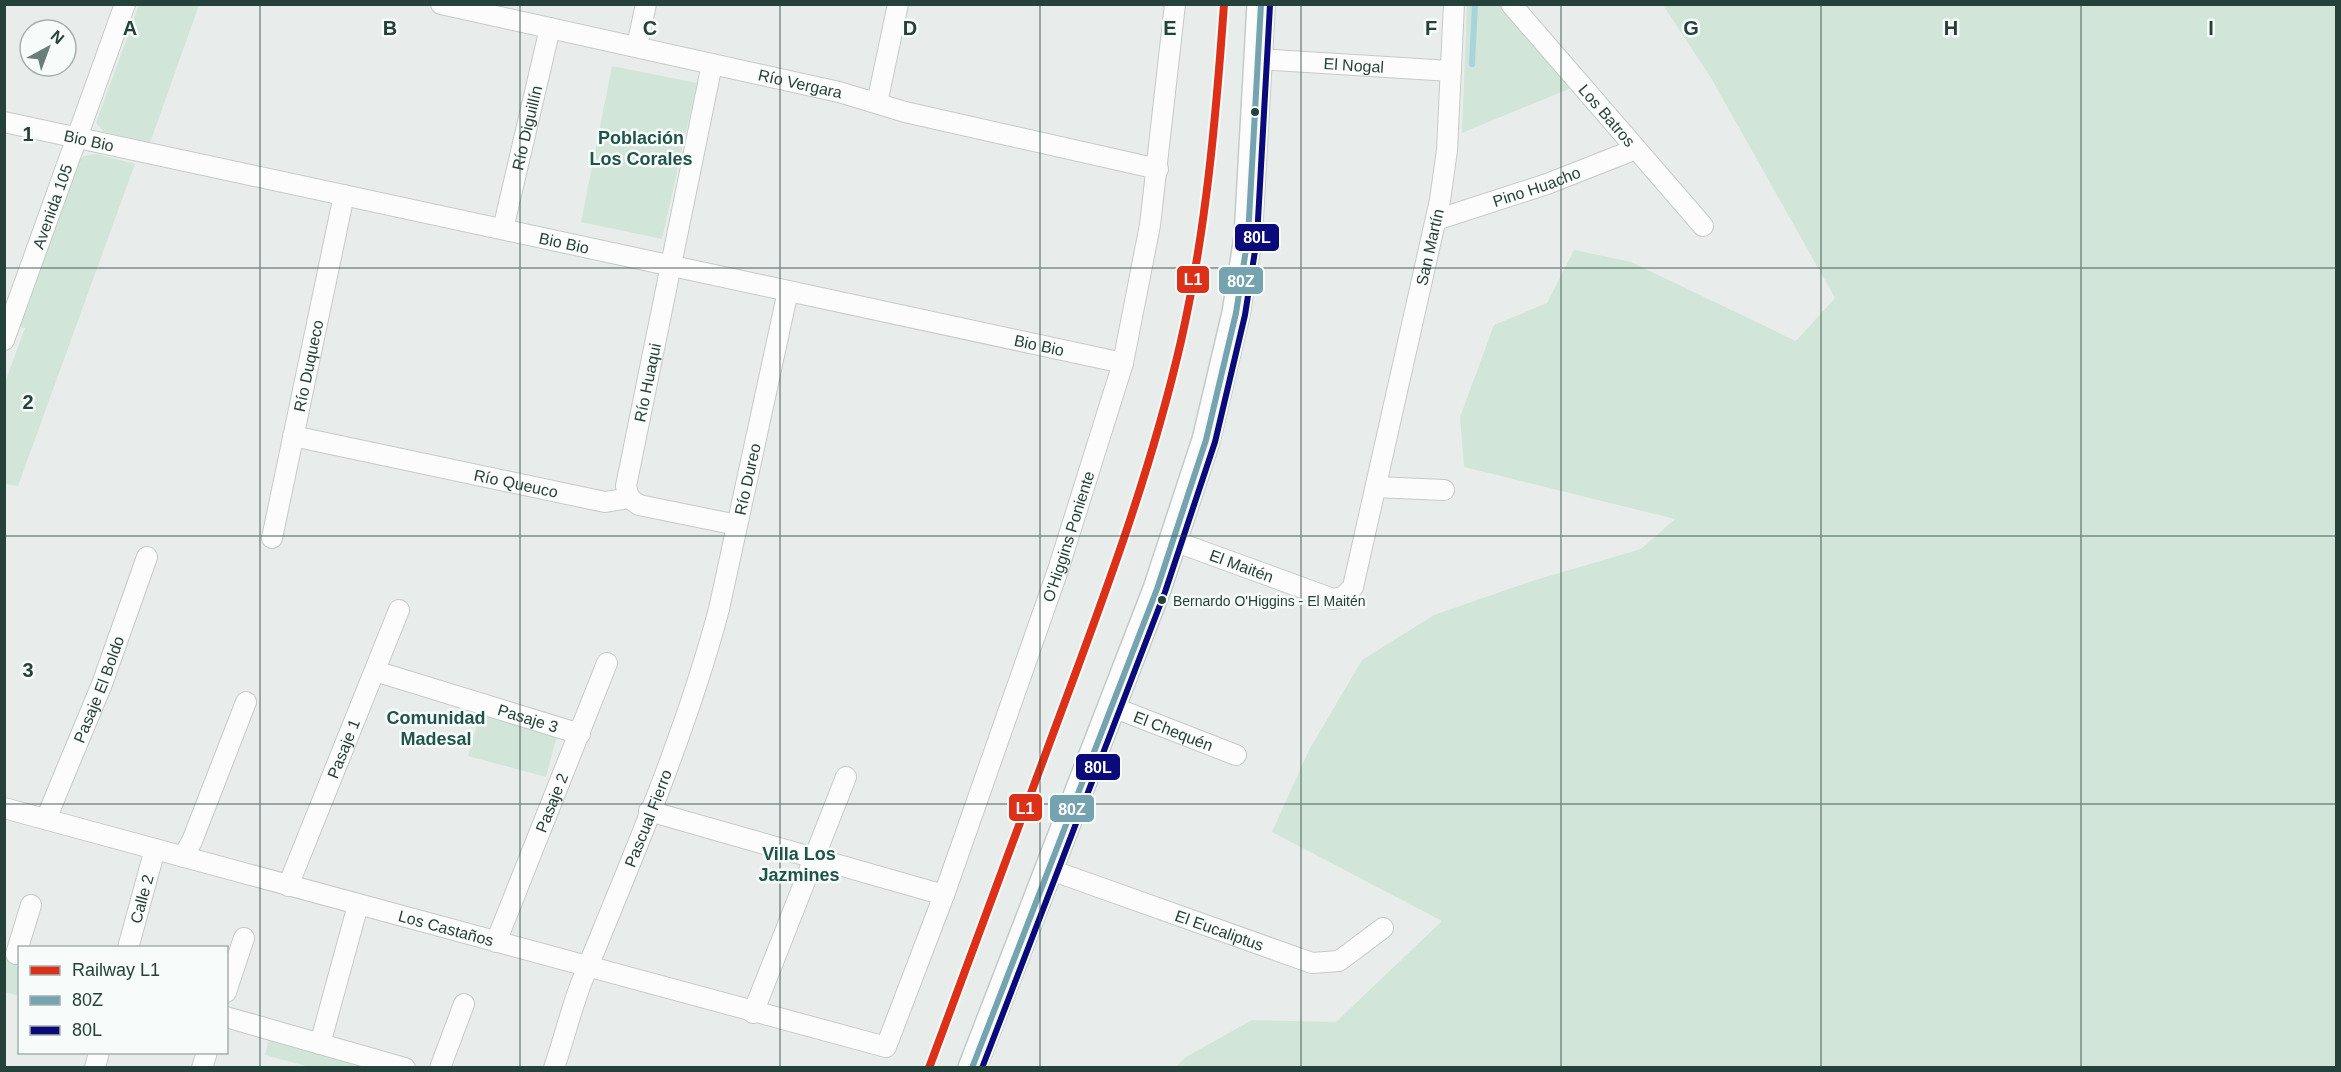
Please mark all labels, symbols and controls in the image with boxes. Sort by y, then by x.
text: A [123,17,137,39]
text: B [383,17,397,39]
text: C [643,17,657,39]
text: D [903,17,917,39]
text: E [1163,17,1177,39]
text: F [1425,17,1437,39]
text: G [1683,17,1699,39]
text: H [1944,17,1958,39]
text: I [2208,17,2214,39]
north arrow [18,18,78,78]
text: N [48,27,67,47]
street label: El Nogal [1323,55,1385,76]
street label: Río Vergara [757,66,844,101]
street label: Los Batros [1575,81,1638,150]
street label: Río Diguillín [509,84,545,172]
unlabelled marker [1249,106,1261,118]
text: 1 [22,123,34,145]
street label: Bio Bio [62,127,116,154]
district label: Población Los Corales [589,128,693,169]
street label: Avenida 105 [30,162,76,251]
street label: Pino Huacho [1491,164,1583,210]
street label: San Martín [1413,207,1447,287]
line badge: 80L [1234,223,1280,252]
street label: Bio Bio [537,229,591,257]
text: 80L [1243,229,1271,246]
line badge: L1 [1176,265,1210,294]
line badge: 80Z [1218,266,1264,295]
text: L1 [1184,271,1202,288]
text: 80Z [1227,273,1255,290]
street label: Río Duqueco [291,318,327,413]
street label: Bio Bio [1013,332,1066,359]
street label: Río Huaqui [631,342,664,424]
text: 2 [22,391,34,413]
street label: Río Dureo [732,442,764,517]
street label: Río Queuco [472,467,560,501]
street label: O'Higgins Poniente [1039,469,1098,604]
street label: El Maitén [1207,547,1276,586]
place label: Bernardo O'Higgins - El Maitén [1173,593,1366,609]
marker: Bernardo O'Higgins - El Maitén [1156,594,1168,606]
street label: Pasaje El Boldo [71,634,127,745]
text: 3 [22,659,34,681]
street label: Pasaje 3 [496,701,560,736]
district label: Comunidad Madesal [387,708,486,749]
street label: El Chequén [1131,708,1215,754]
street label: Pasaje 1 [324,717,363,781]
line badge: 80L [1075,753,1121,781]
text: 80L [1084,759,1112,776]
street label: Pascual Fierro [622,767,675,870]
street label: Pasaje 2 [532,771,571,835]
line badge: L1 [1008,793,1043,822]
line badge: 80Z [1049,794,1095,823]
text: L1 [1016,800,1034,817]
text: 80Z [1058,801,1086,818]
district label: Villa Los Jazmines [758,844,840,885]
street label: Calle 2 [127,873,157,925]
street label: Los Castaños [396,907,495,949]
street label: El Eucaliptus [1173,907,1266,954]
legend [18,946,228,1054]
text: Railway L1 [72,960,160,980]
text: 80Z [72,990,103,1010]
text: 80L [72,1020,102,1040]

